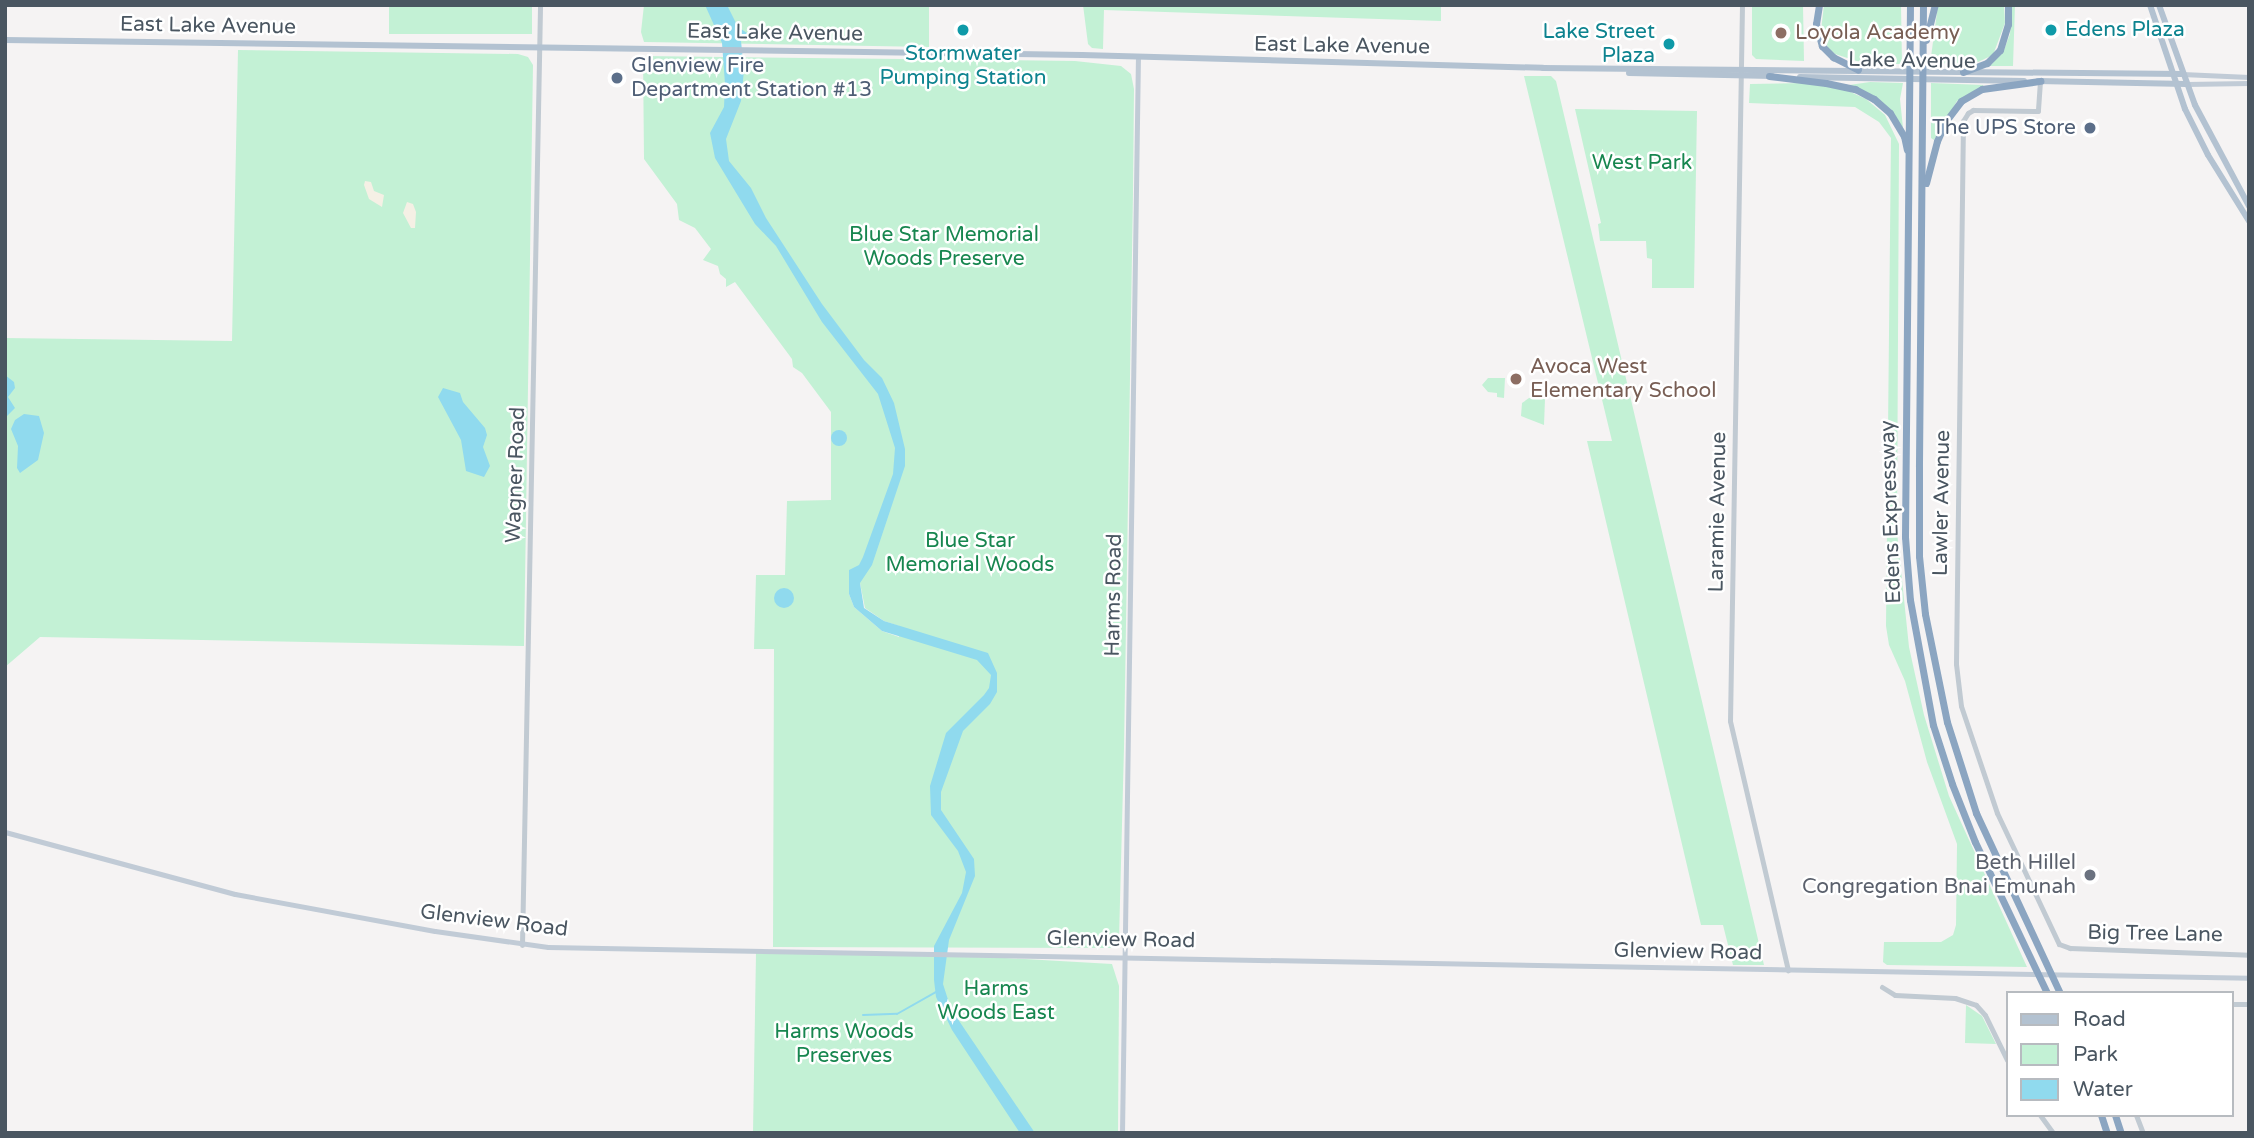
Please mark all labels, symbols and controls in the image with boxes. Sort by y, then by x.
street label: East Lake Avenue [120,12,296,40]
place label: Edens Plaza [2065,17,2185,43]
street label: East Lake Avenue [687,19,863,47]
place label: Lake Street Plaza [1542,19,1655,69]
place label: Loyola Academy [1795,20,1960,46]
marker: Stormwater Pumping Station [955,22,971,38]
marker: Edens Plaza [2043,22,2059,38]
marker: Loyola Academy [1773,25,1789,41]
street label: East Lake Avenue [1254,32,1430,60]
marker: Lake Street Plaza [1661,36,1677,52]
place label: Stormwater Pumping Station [880,41,1046,91]
street label: Lake Avenue [1848,47,1976,75]
place label: Glenview Fire Department Station #13 [631,53,872,103]
marker: Glenview Fire Department Station #13 [609,70,625,86]
place label: The UPS Store [1932,115,2076,141]
marker: The UPS Store [2082,120,2098,136]
park label: West Park [1592,150,1692,176]
park label: Blue Star Memorial Woods Preserve [849,222,1039,272]
place label: Avoca West Elementary School [1530,354,1717,404]
marker: Avoca West Elementary School [1508,371,1524,387]
street label: Wagner Road [501,406,531,544]
street label: Edens Expressway [1875,420,1907,604]
street label: Lawler Avenue [1928,430,1956,576]
street label: Laramie Avenue [1704,431,1732,593]
park label: Blue Star Memorial Woods [886,528,1054,578]
street label: Harms Road [1100,533,1128,657]
place label: Beth Hillel Congregation Bnai Emunah [1802,850,2076,900]
marker: Beth Hillel Congregation Bnai Emunah [2082,867,2098,883]
street label: Glenview Road [419,899,569,943]
street label: Big Tree Lane [2087,920,2223,948]
street label: Glenview Road [1046,926,1196,954]
street label: Glenview Road [1613,938,1763,966]
park label: Harms Woods East [937,976,1055,1026]
legend [2006,991,2233,1117]
text: Road [2073,1007,2126,1032]
park label: Harms Woods Preserves [774,1019,914,1069]
text: Park [2073,1042,2118,1067]
text: Water [2073,1077,2133,1102]

